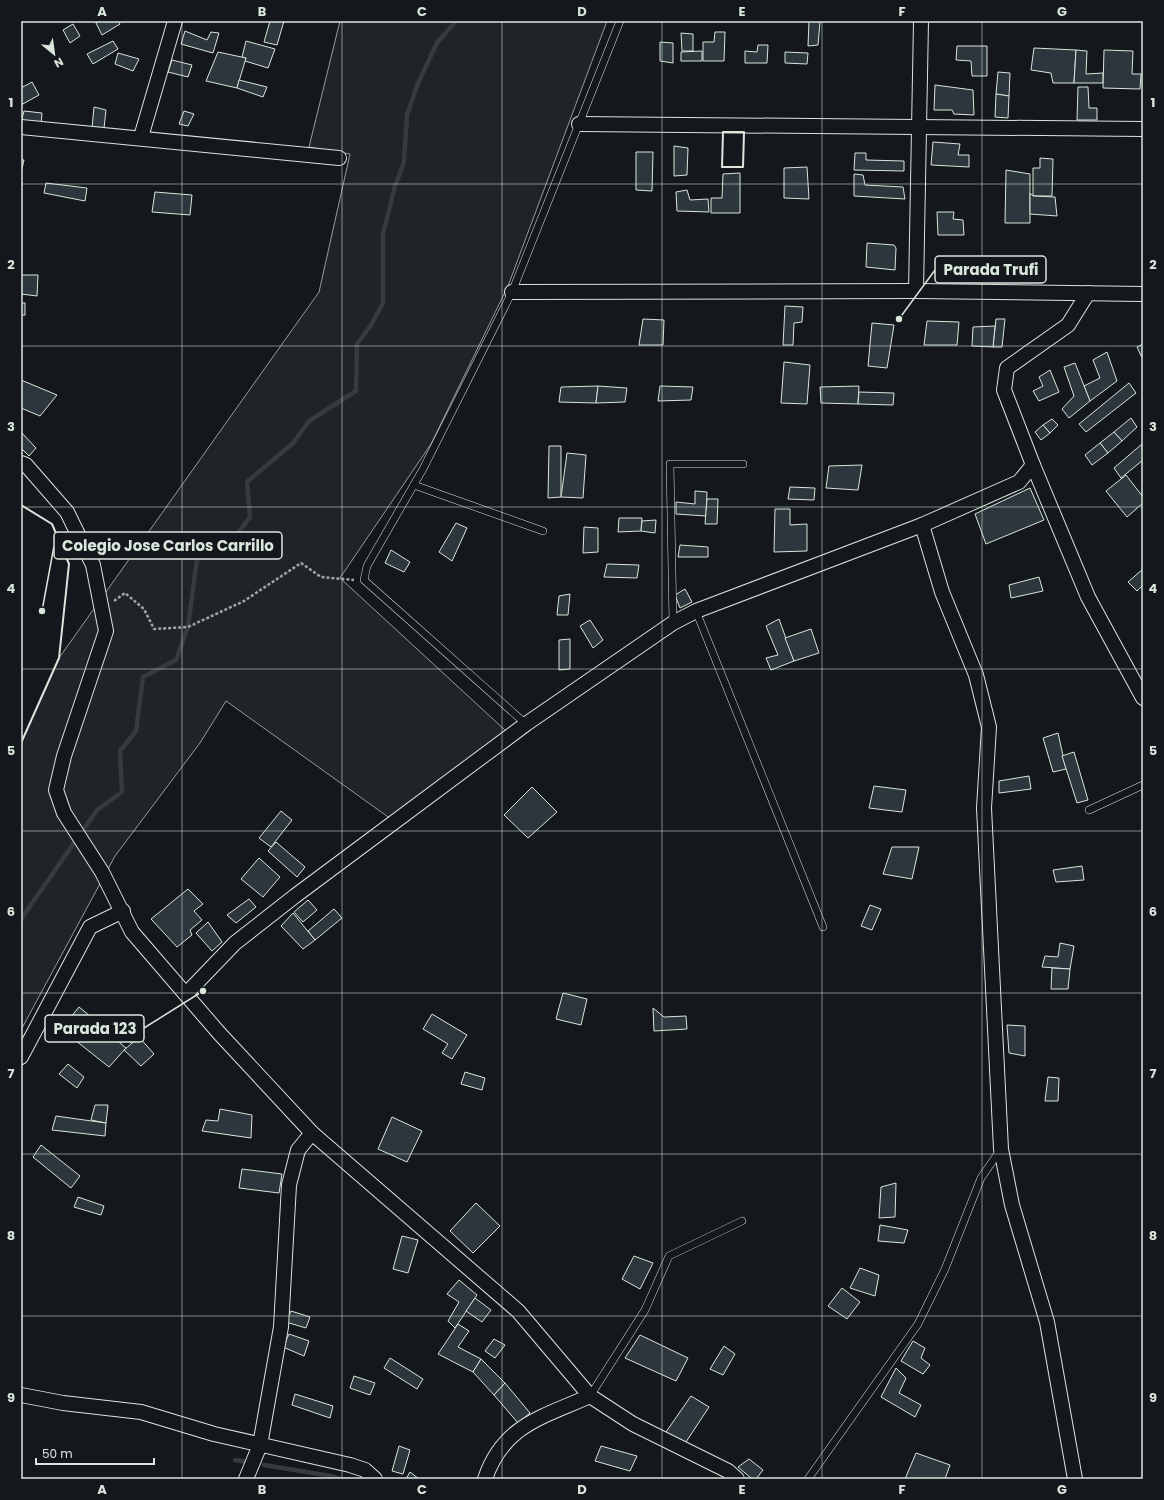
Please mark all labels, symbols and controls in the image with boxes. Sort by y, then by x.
text: A [97,2,107,21]
text: B [258,2,267,21]
text: C [417,2,427,21]
text: D [577,2,587,21]
text: E [738,2,746,21]
text: F [898,2,906,21]
text: G [1057,2,1067,21]
north arrow [34,34,74,74]
text: N [51,54,66,72]
text: 1 [9,93,13,112]
text: 1 [1151,93,1155,112]
text: 2 [7,255,15,274]
text: 2 [1149,255,1157,274]
callout: Parada Trufi [935,256,1046,283]
text: Parada Trufi [944,259,1038,280]
text: 3 [7,417,15,436]
text: 3 [1149,417,1157,436]
callout: Colegio Jose Carlos Carrillo [54,532,282,559]
text: Colegio Jose Carlos Carrillo [62,535,274,556]
text: 4 [7,579,16,598]
text: 4 [1149,579,1158,598]
text: 5 [7,741,15,760]
text: 5 [1149,741,1157,760]
text: 6 [7,902,15,921]
text: 6 [1149,902,1157,921]
callout: Parada 123 [45,1015,144,1042]
text: Parada 123 [54,1018,136,1039]
text: 7 [8,1064,15,1083]
text: 7 [1150,1064,1157,1083]
text: 8 [7,1226,15,1245]
text: 8 [1149,1226,1157,1245]
text: 9 [7,1388,15,1407]
text: 9 [1149,1388,1157,1407]
scale bar [36,1440,154,1466]
text: 50 m [42,1445,73,1462]
text: A [97,1480,107,1499]
text: B [258,1480,267,1499]
text: C [417,1480,427,1499]
text: D [577,1480,587,1499]
text: E [738,1480,746,1499]
text: F [898,1480,906,1499]
text: G [1057,1480,1067,1499]

